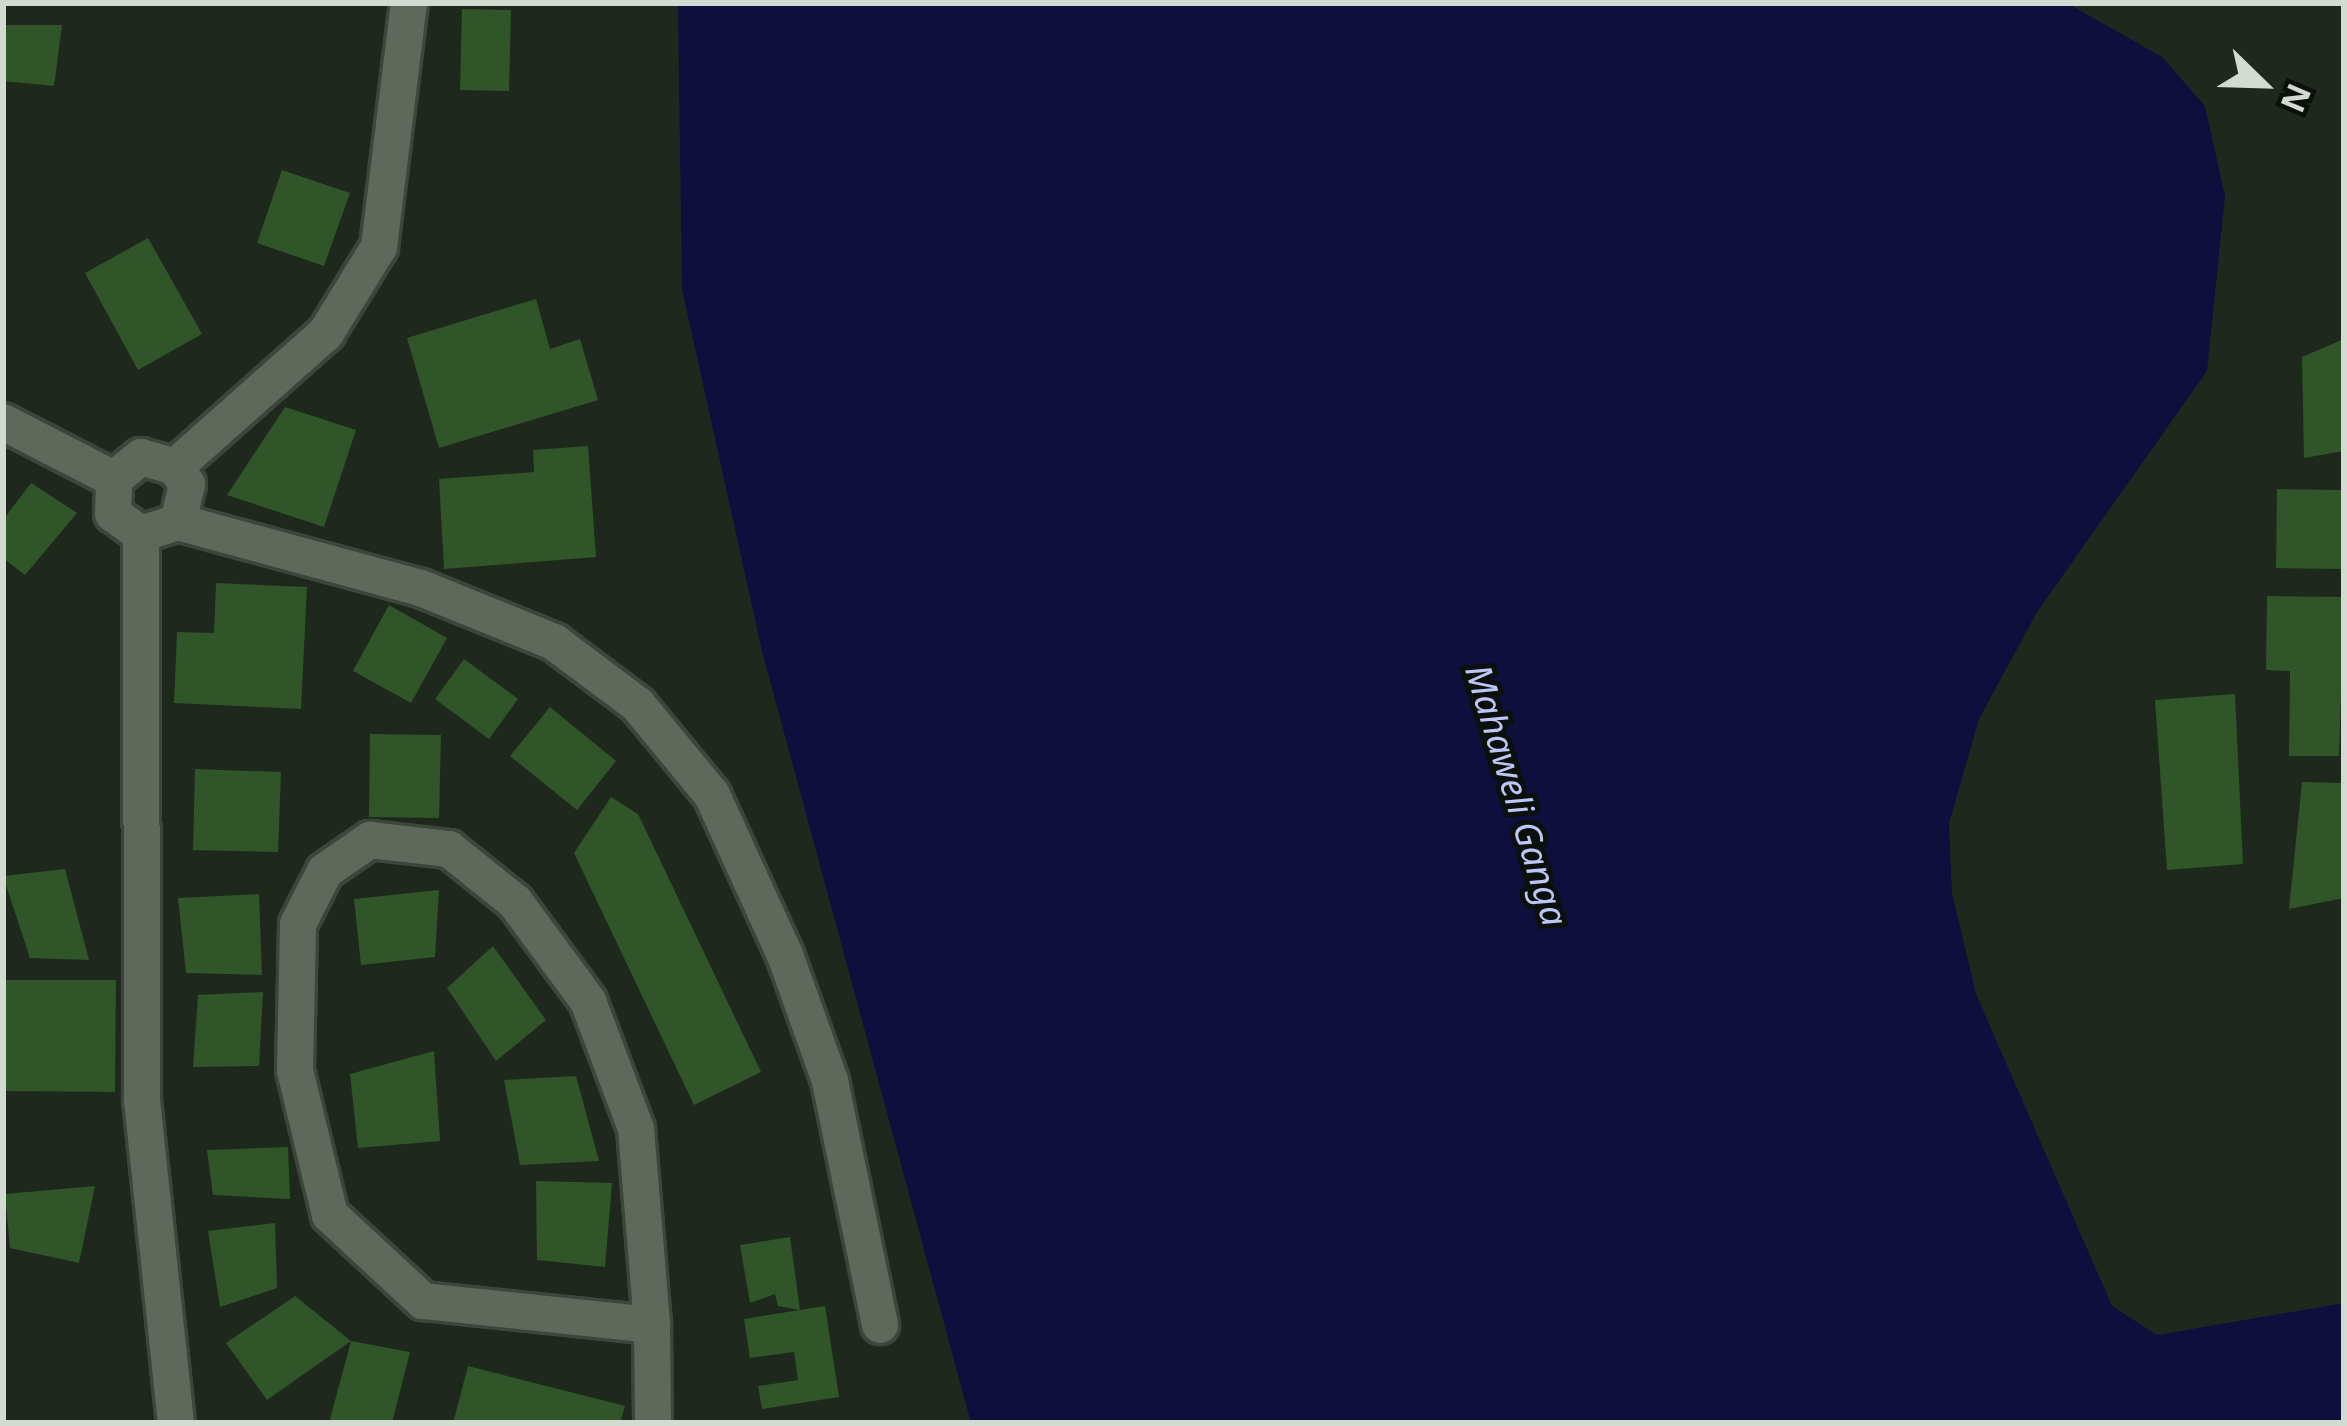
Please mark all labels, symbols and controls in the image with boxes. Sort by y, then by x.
north arrow [2203,24,2323,144]
text: N [2271,77,2323,119]
water label: Mahaweli Ganga [1457,659,1577,931]

